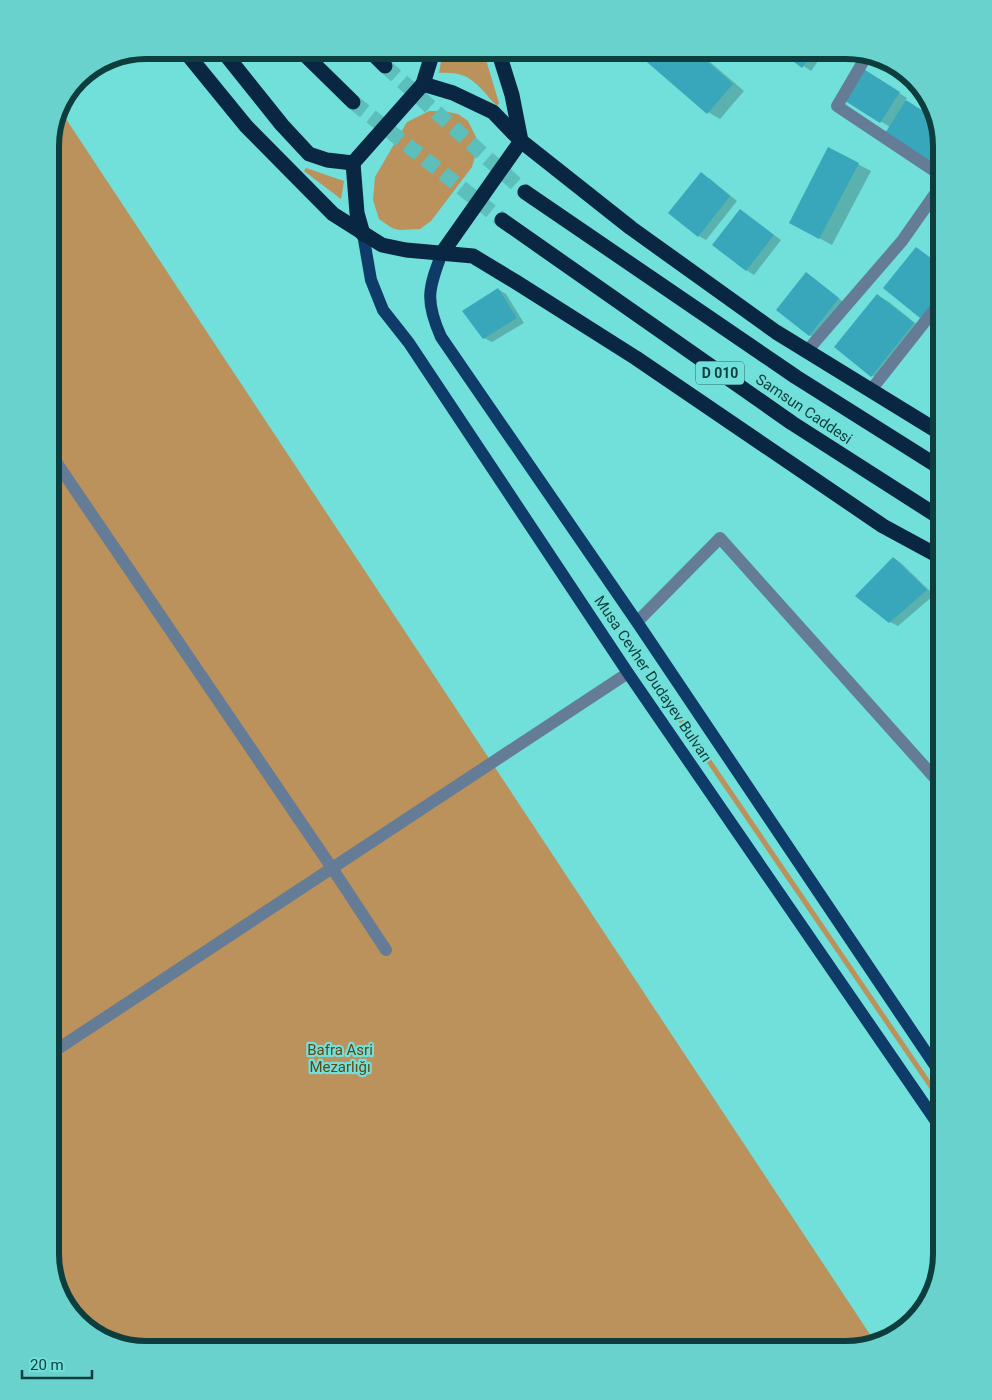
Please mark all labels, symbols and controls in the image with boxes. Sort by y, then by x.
road number: D 010 [696,362,744,384]
street label: Samsun Caddesi [752,370,856,448]
street label: Musa Cevher Dudayev Bulvarı [591,592,715,766]
park label: Bafra Asri Mezarlığı [307,1041,373,1076]
scale bar [22,1348,92,1380]
text: 20 m [30,1356,64,1374]

